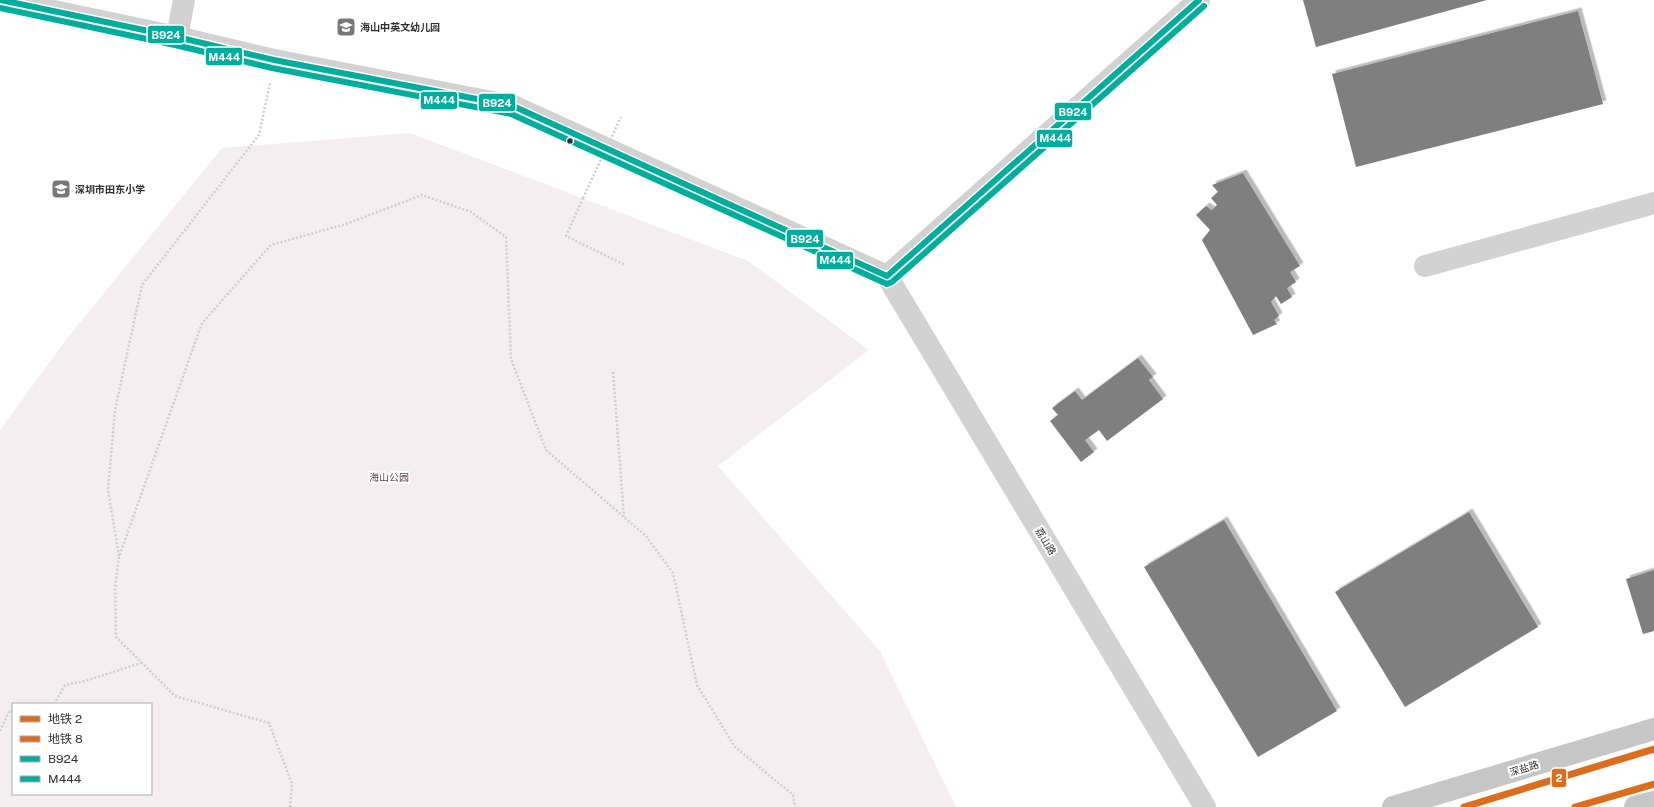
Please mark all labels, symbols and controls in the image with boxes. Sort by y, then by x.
school or university icon: 海山中英文幼儿园 [335,16,357,38]
place label: 海山中英文幼儿园 [360,21,440,33]
line badge: B924 [147,25,185,44]
text: B924 [152,29,180,41]
line badge: M444 [205,47,243,66]
text: M444 [208,51,240,63]
line badge: M444 [420,91,458,110]
line badge: B924 [478,93,516,112]
text: M444 [423,94,455,106]
text: B924 [483,97,511,109]
line badge: B924 [1054,102,1092,121]
text: B924 [1059,106,1087,118]
line badge: M444 [1036,129,1073,148]
text: M444 [1039,132,1071,144]
unlabelled marker [565,136,575,146]
school or university icon: 深圳市田东小学 [50,178,72,200]
place label: 深圳市田东小学 [75,183,145,195]
line badge: B924 [786,229,824,248]
text: B924 [791,233,819,245]
line badge: M444 [816,251,854,270]
text: M444 [819,254,851,266]
park label: 海山公园 [369,471,409,483]
street label: 荔山路 [1033,525,1059,557]
legend [12,703,152,795]
text: 地铁 2 [48,712,82,726]
text: 地铁 8 [48,732,83,746]
text: B924 [48,752,79,766]
street label: 深盐路 [1508,758,1540,778]
line badge: 2 [1551,768,1567,788]
text: M444 [48,772,82,786]
text: 2 [1556,772,1563,784]

